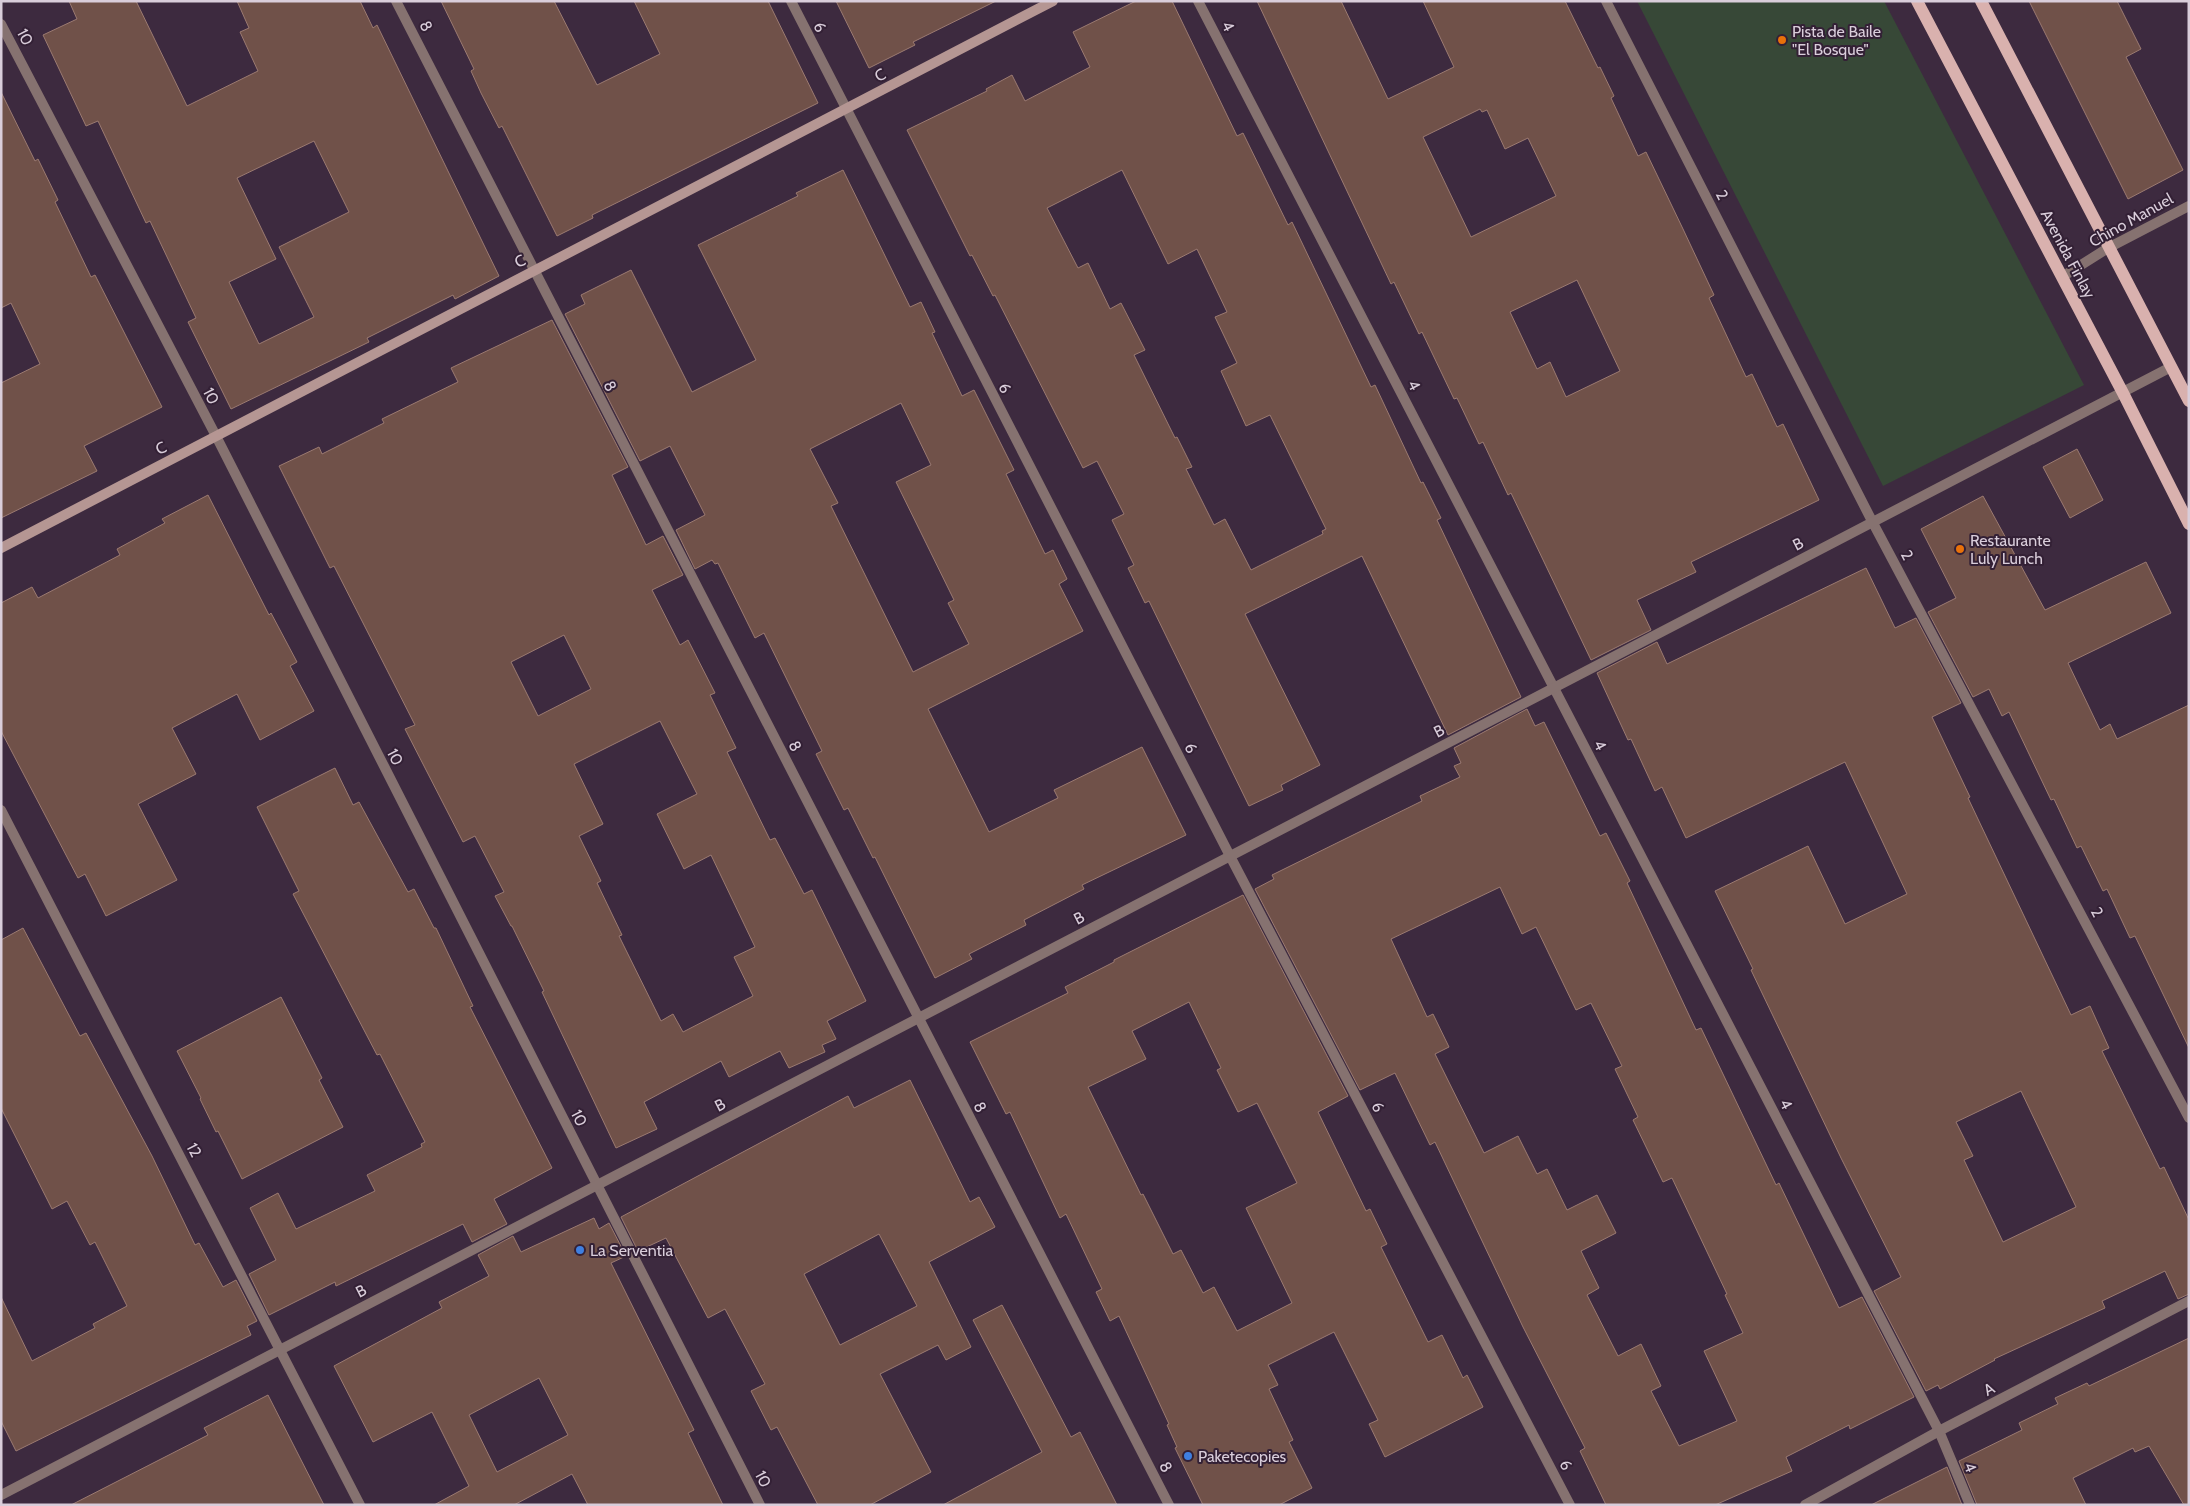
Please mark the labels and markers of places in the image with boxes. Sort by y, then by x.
place label: Pista de Baile "El Bosque" [1792,22,1881,59]
marker: Pista de Baile "El Bosque" [1776,34,1788,46]
place label: Restaurante Luly Lunch [1970,531,2051,568]
marker: Restaurante Luly Lunch [1954,543,1966,555]
place label: La Serventia [590,1241,673,1260]
marker: La Serventia [574,1244,586,1256]
place label: Paketecopies [1198,1447,1287,1466]
marker: Paketecopies [1182,1450,1194,1462]

